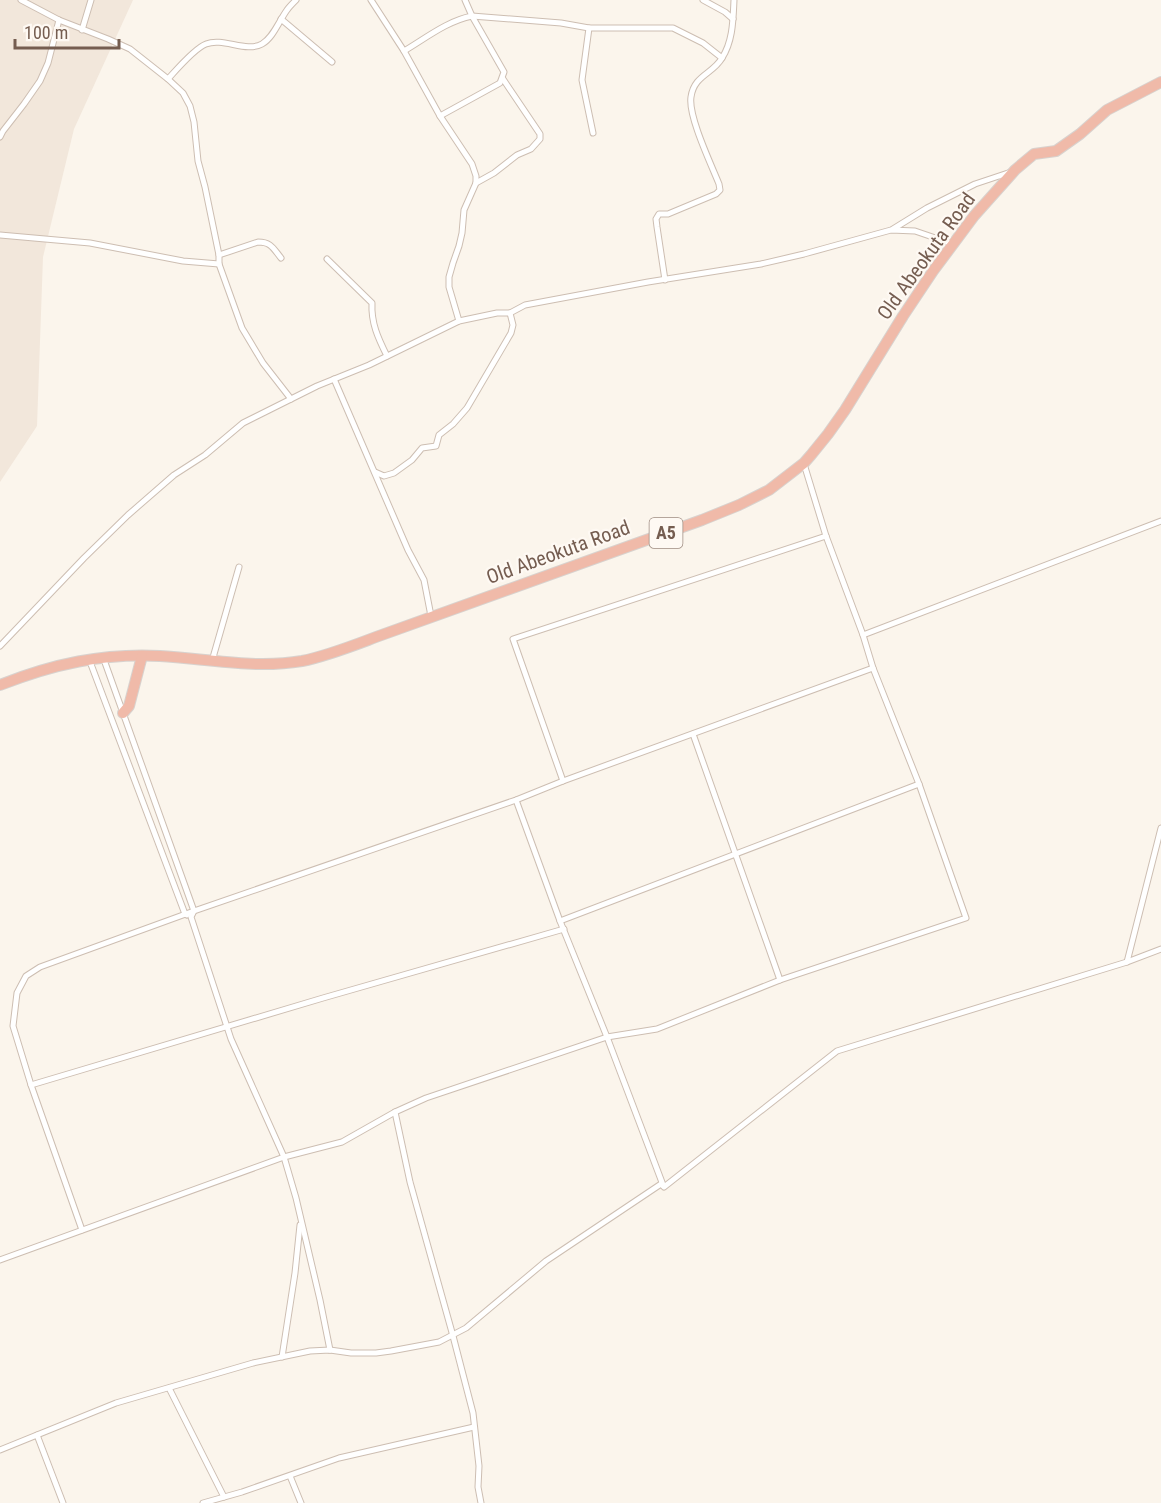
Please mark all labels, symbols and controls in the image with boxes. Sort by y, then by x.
scale bar [15,12,118,50]
text: 100 m [24,22,68,43]
street label: Old Abeokuta Road [872,188,980,324]
street label: Old Abeokuta Road [483,515,633,589]
road number: A5 [650,518,682,548]

